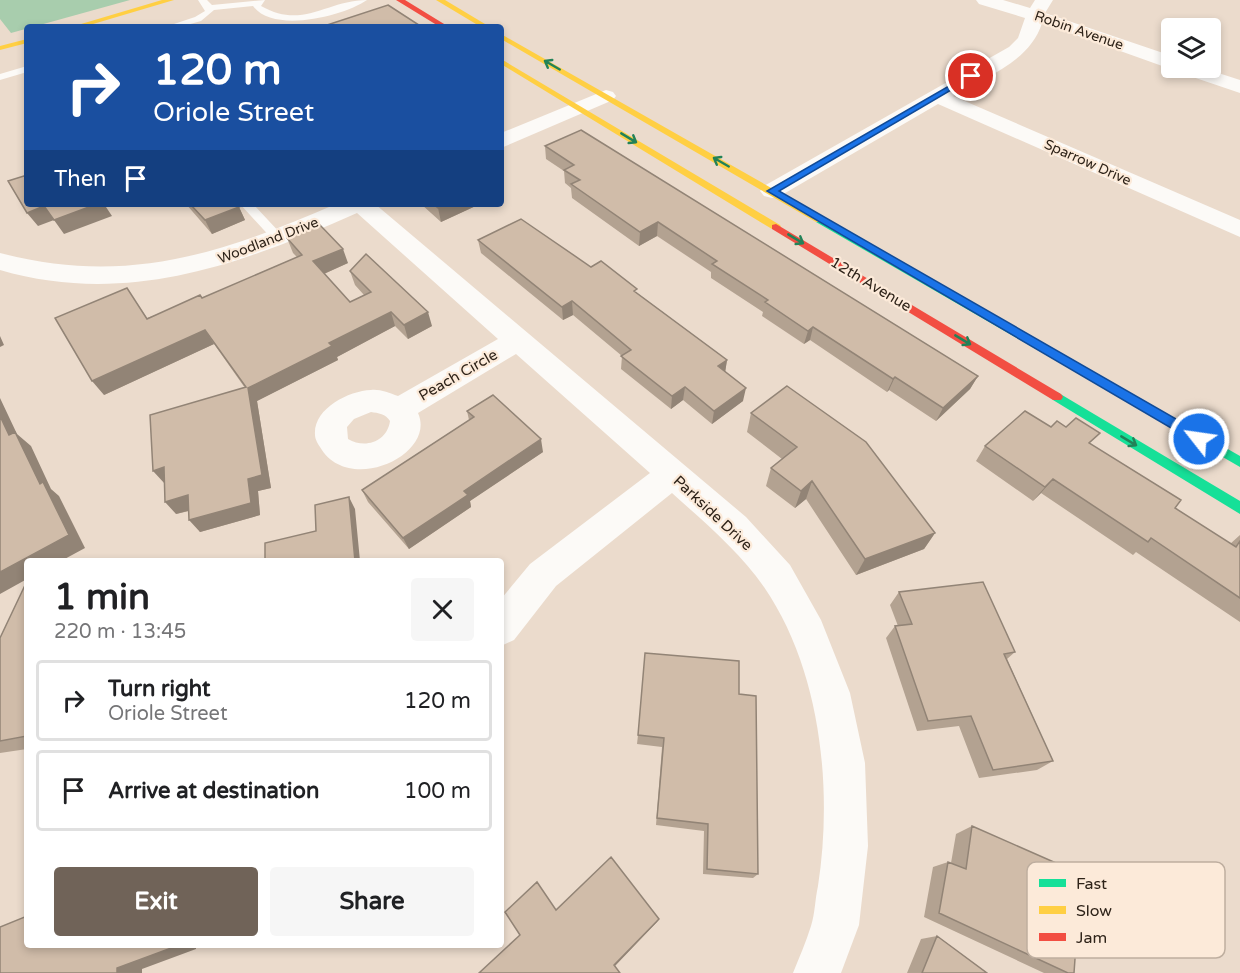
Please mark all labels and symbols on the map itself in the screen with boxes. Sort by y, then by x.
street label: Robin Avenue [1032,7,1126,54]
pin [945,50,996,101]
one-way arrow [544,59,561,71]
one-way arrow [620,132,637,144]
street label: Sparrow Drive [1042,136,1134,189]
one-way arrow [713,156,730,168]
street label: Woodland Drive [216,213,321,267]
one-way arrow [787,233,804,245]
street label: 12th Avenue [827,253,915,315]
one-way arrow [954,334,971,346]
street label: Peach Circle [416,345,500,405]
position arrow [1167,407,1231,471]
one-way arrow [1120,435,1137,447]
street label: Parkside Drive [670,472,756,554]
legend [1027,862,1225,958]
text: Fast [1076,874,1107,894]
text: Slow [1076,901,1112,921]
text: Jam [1076,928,1107,948]

